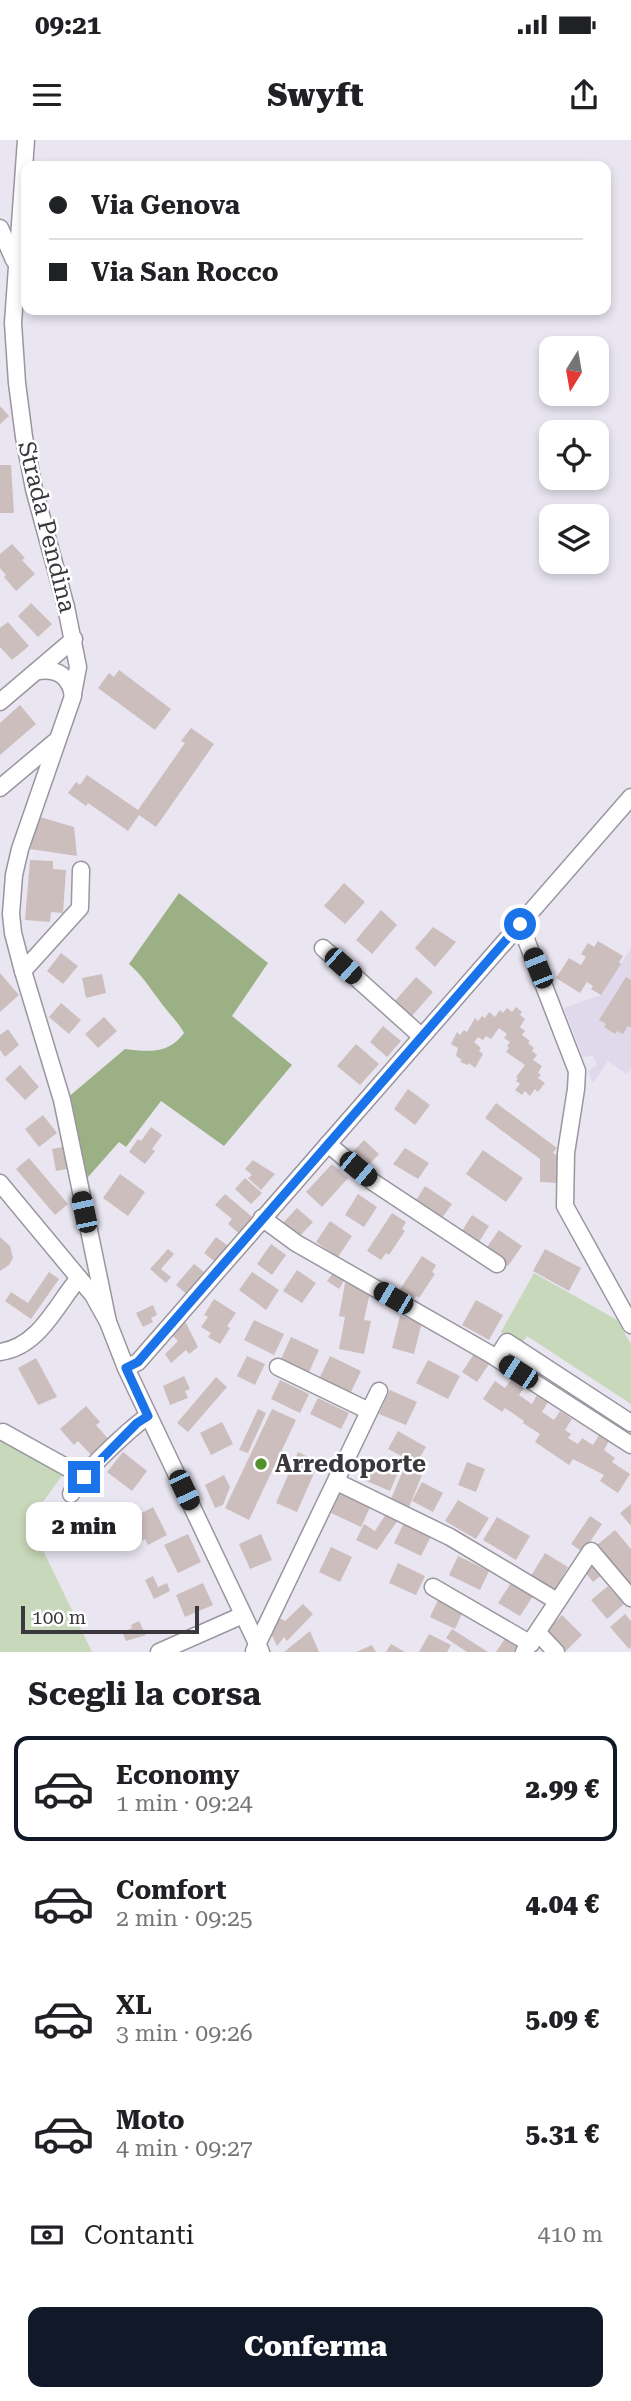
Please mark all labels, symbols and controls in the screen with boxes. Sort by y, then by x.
text: 09:21 [35,10,101,40]
icon: menu [28,76,66,114]
text: Swyft [267,76,364,114]
icon: share [565,76,603,114]
text: Via Genova [91,190,240,220]
text: Via San Rocco [91,257,278,287]
north arrow [539,336,609,406]
map controls [539,336,609,574]
button: locate [539,420,609,490]
street label: Strada Pendina [12,438,82,616]
button: layers [539,504,609,574]
route start [504,908,536,940]
car [321,944,366,988]
car [521,945,556,991]
car [336,1147,381,1191]
car [70,1189,99,1235]
car [370,1278,417,1318]
car [495,1352,542,1392]
place label: Arredoporte [275,1450,426,1478]
marker: Arredoporte [253,1456,269,1472]
route end [68,1461,100,1493]
car [166,1467,203,1513]
callout: 2 min [26,1502,142,1550]
text: 2 min [52,1513,116,1540]
scale bar [21,1603,200,1635]
text: 100 m [32,1606,86,1629]
text: Scegli la corsa [28,1675,261,1713]
icon: car [32,1757,95,1820]
text: Economy [116,1760,239,1790]
text: 2.99 € [526,1774,599,1804]
text: 1 min · 09:24 [116,1790,253,1817]
icon: car [32,1872,95,1935]
text: Comfort [116,1875,226,1905]
text: 4.04 € [526,1889,599,1919]
text: 2 min · 09:25 [116,1905,253,1932]
icon: car [32,1987,95,2050]
text: XL [116,1990,152,2020]
text: 5.09 € [526,2004,599,2034]
text: 3 min · 09:26 [116,2020,253,2047]
icon: car [32,2102,95,2165]
text: Moto [116,2105,185,2135]
text: 5.31 € [526,2119,599,2149]
text: 4 min · 09:27 [116,2135,253,2162]
icon: cash [28,2216,66,2254]
text: Contanti [84,2220,194,2250]
text: 410 m [538,2221,603,2248]
button: Conferma [28,2307,603,2387]

